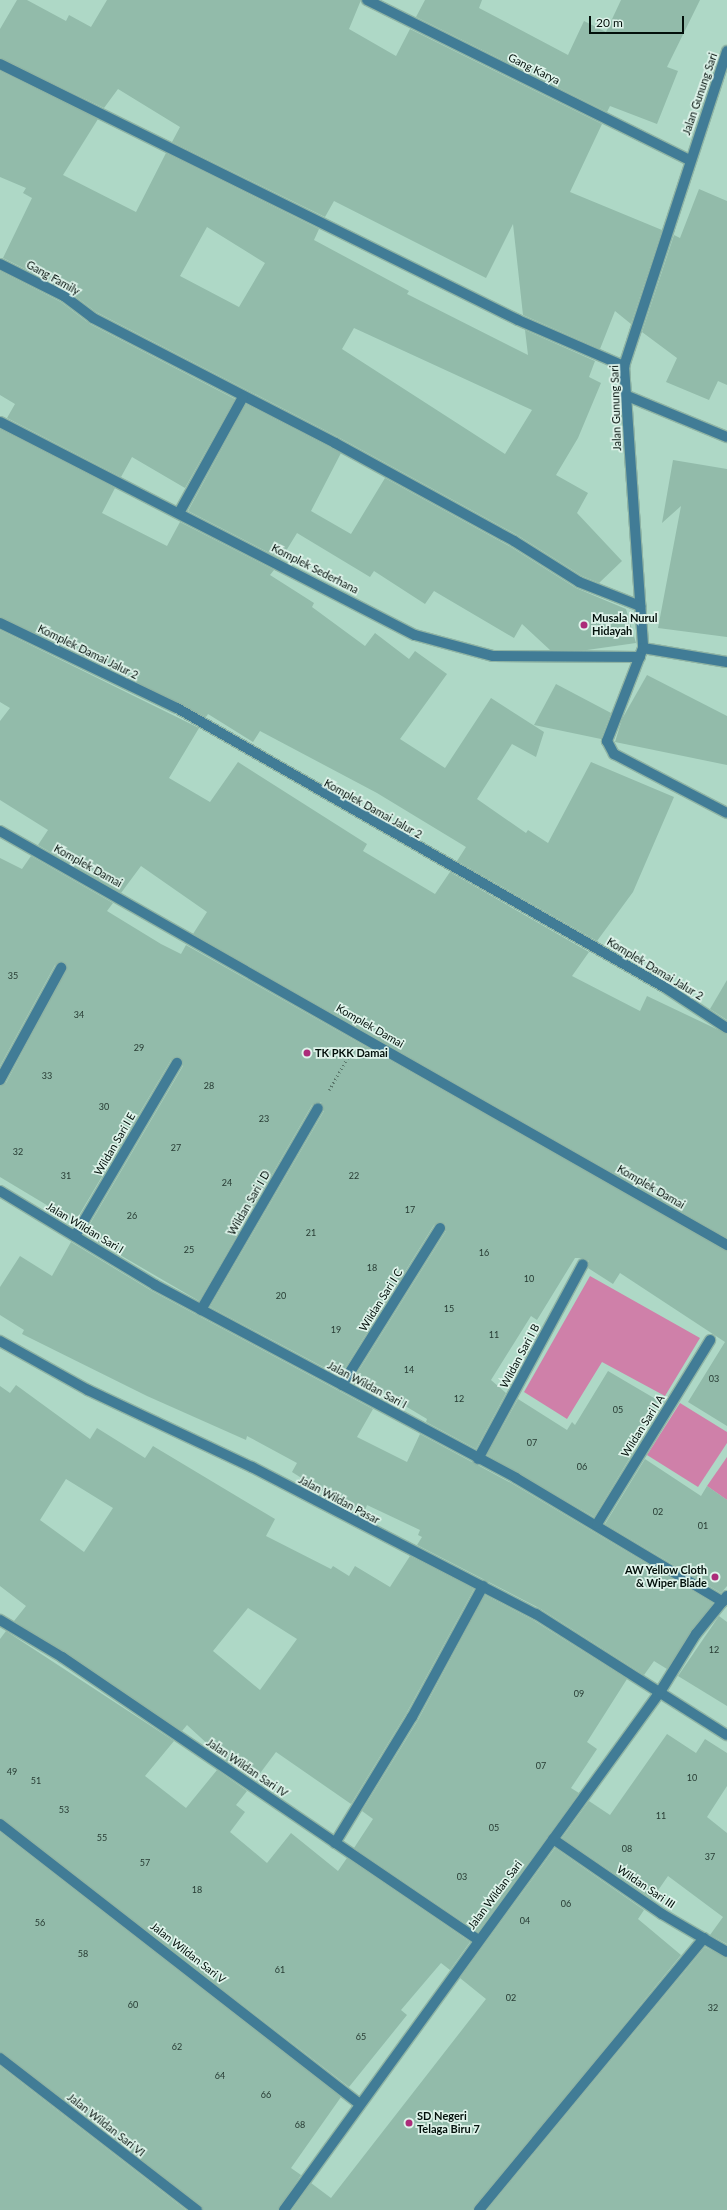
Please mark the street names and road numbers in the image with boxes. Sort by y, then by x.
street label: Gang Karya [506,51,562,87]
street label: Jalan Gunung Sari [680,51,720,137]
street label: Gang Family [24,258,82,298]
street label: Jalan Gunung Sari [608,365,624,451]
street label: Komplek Sederhana [269,541,361,597]
street label: Komplek Damai Jalur 2 [35,622,141,682]
street label: Komplek Damai Jalur 2 [321,776,425,842]
street label: Komplek Damai [52,842,124,890]
street label: Komplek Damai Jalur 2 [604,935,706,1003]
street label: Komplek Damai [334,1001,406,1051]
street label: Wildan Sari I E [92,1110,138,1178]
street label: Komplek Damai [615,1162,687,1212]
street label: Wildan Sari I D [225,1168,273,1238]
street label: Jalan Wildan Sari I [44,1200,126,1256]
street label: Wildan Sari I C [357,1266,405,1334]
street label: Wildan Sari I B [498,1322,542,1390]
street label: Jalan Wildan Sari I [325,1359,409,1411]
street label: Wildan Sari I A [619,1392,667,1460]
street label: Jalan Wildan Pasar [296,1473,382,1527]
street label: Jalan Wildan Sari IV [204,1736,290,1800]
street label: Jalan Wildan Sari [465,1858,525,1932]
street label: Wildan Sari III [614,1863,678,1911]
street label: Jalan Wildan Sari V [148,1919,228,1987]
street label: Jalan Wildan Sari VI [64,2090,148,2160]

